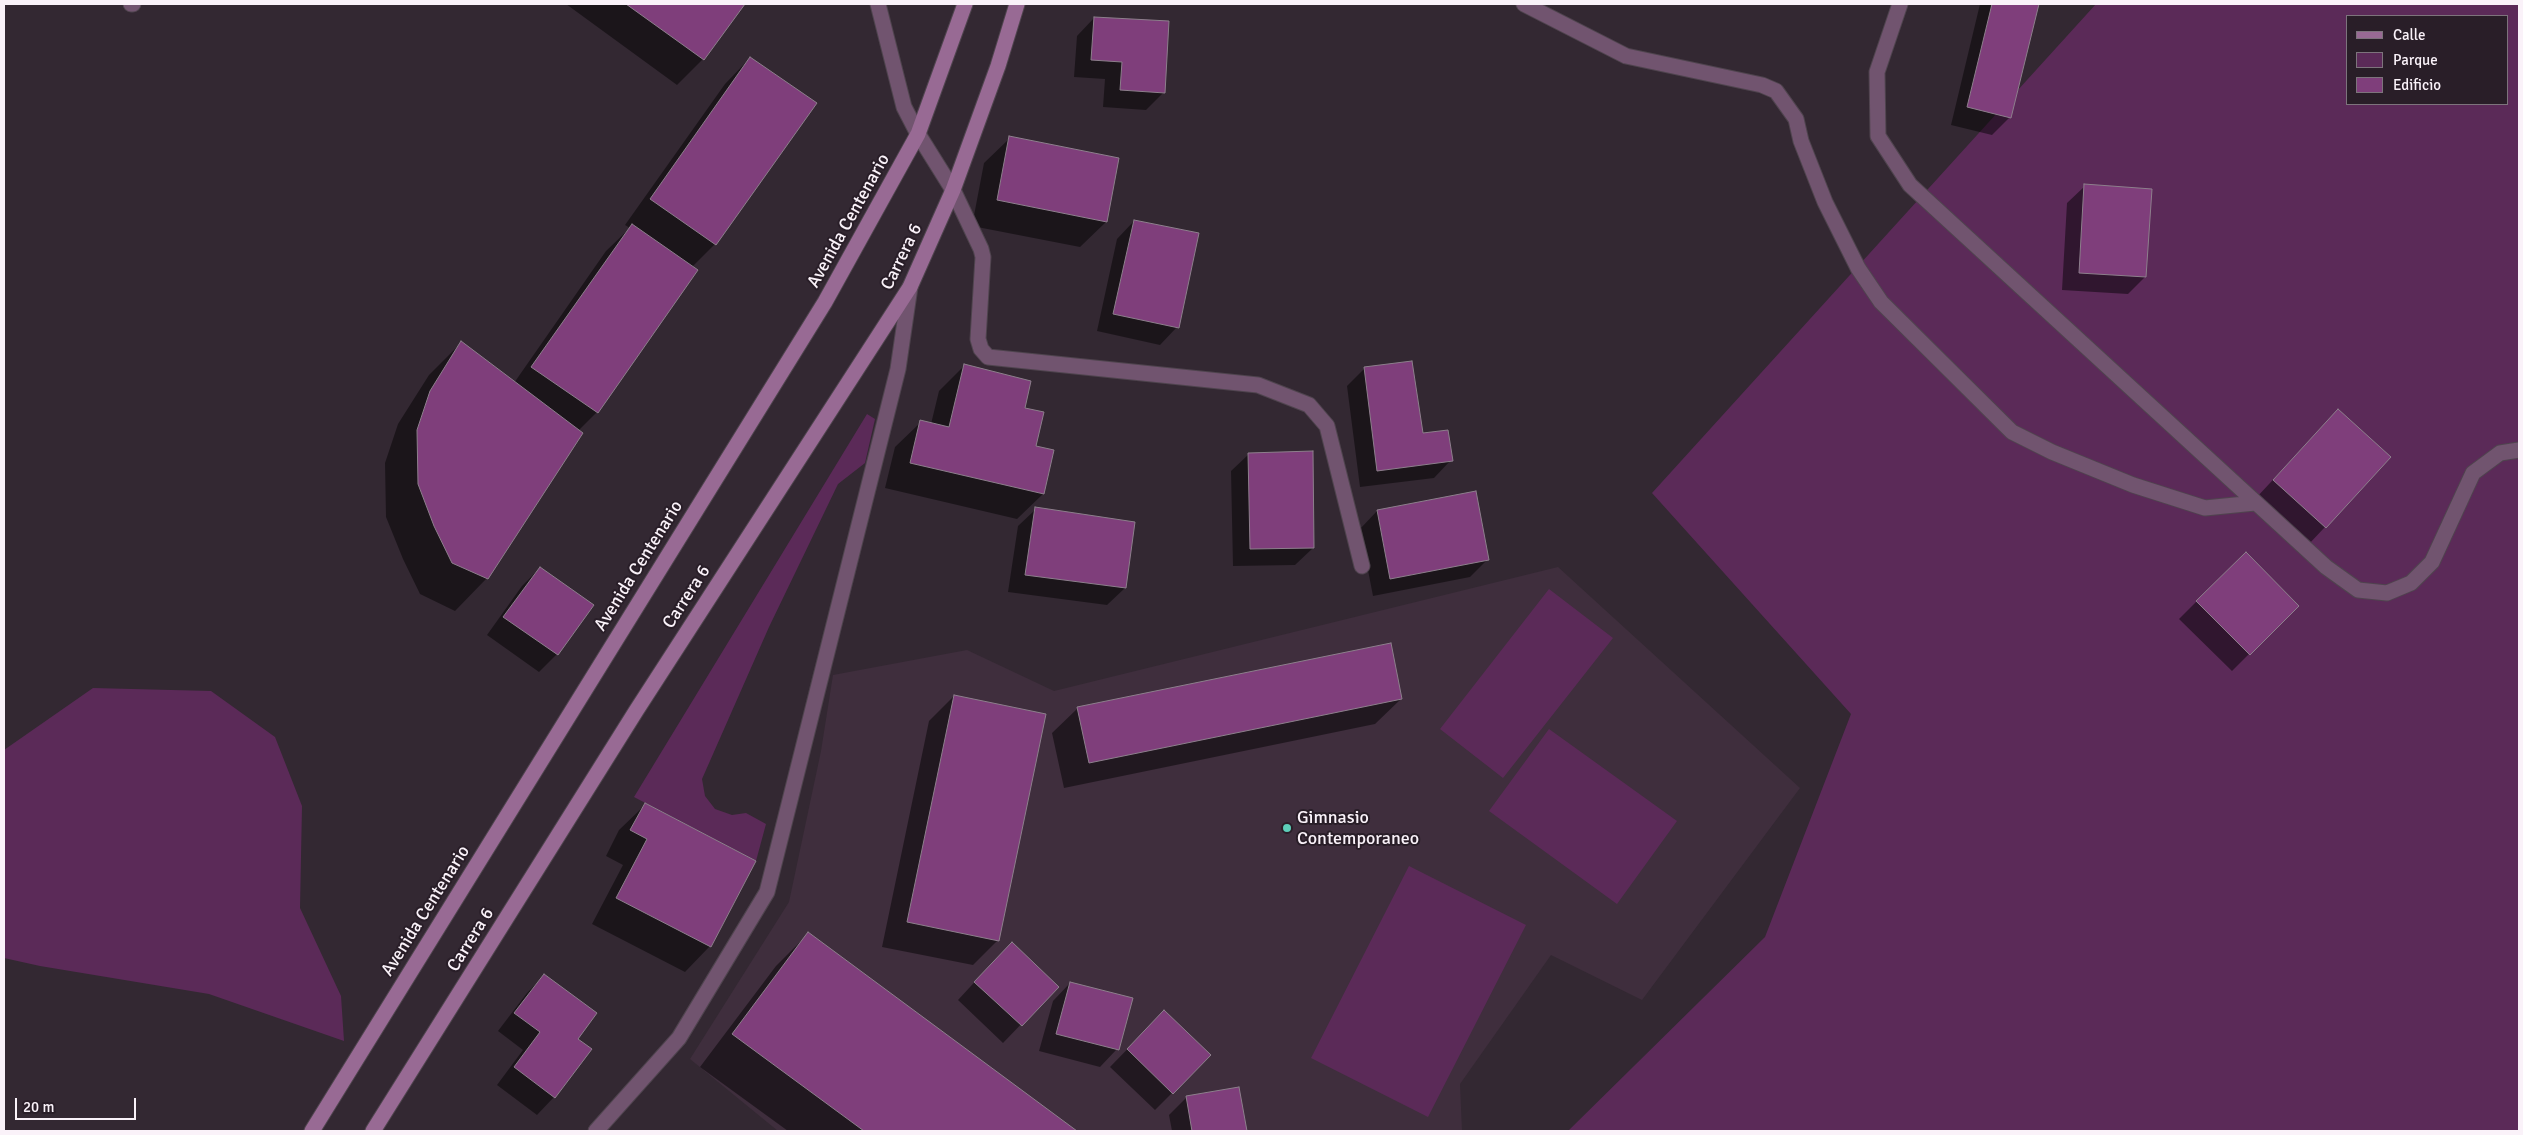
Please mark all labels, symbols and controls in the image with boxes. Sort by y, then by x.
legend [2346,15,2508,105]
text: Calle [2393,26,2426,44]
text: Parque [2393,51,2438,69]
text: Edificio [2393,76,2441,94]
street label: Avenida Centenario [803,150,895,292]
street label: Carrera 6 [877,220,927,294]
street label: Avenida Centenario [590,497,688,635]
street label: Carrera 6 [659,561,715,633]
place label: Gimnasio Contemporaneo [1297,807,1419,850]
marker: Gimnasio Contemporaneo [1281,822,1293,834]
street label: Avenida Centenario [377,842,475,980]
street label: Carrera 6 [443,904,499,976]
scale bar [18,1088,139,1120]
text: 20 m [23,1098,54,1116]

